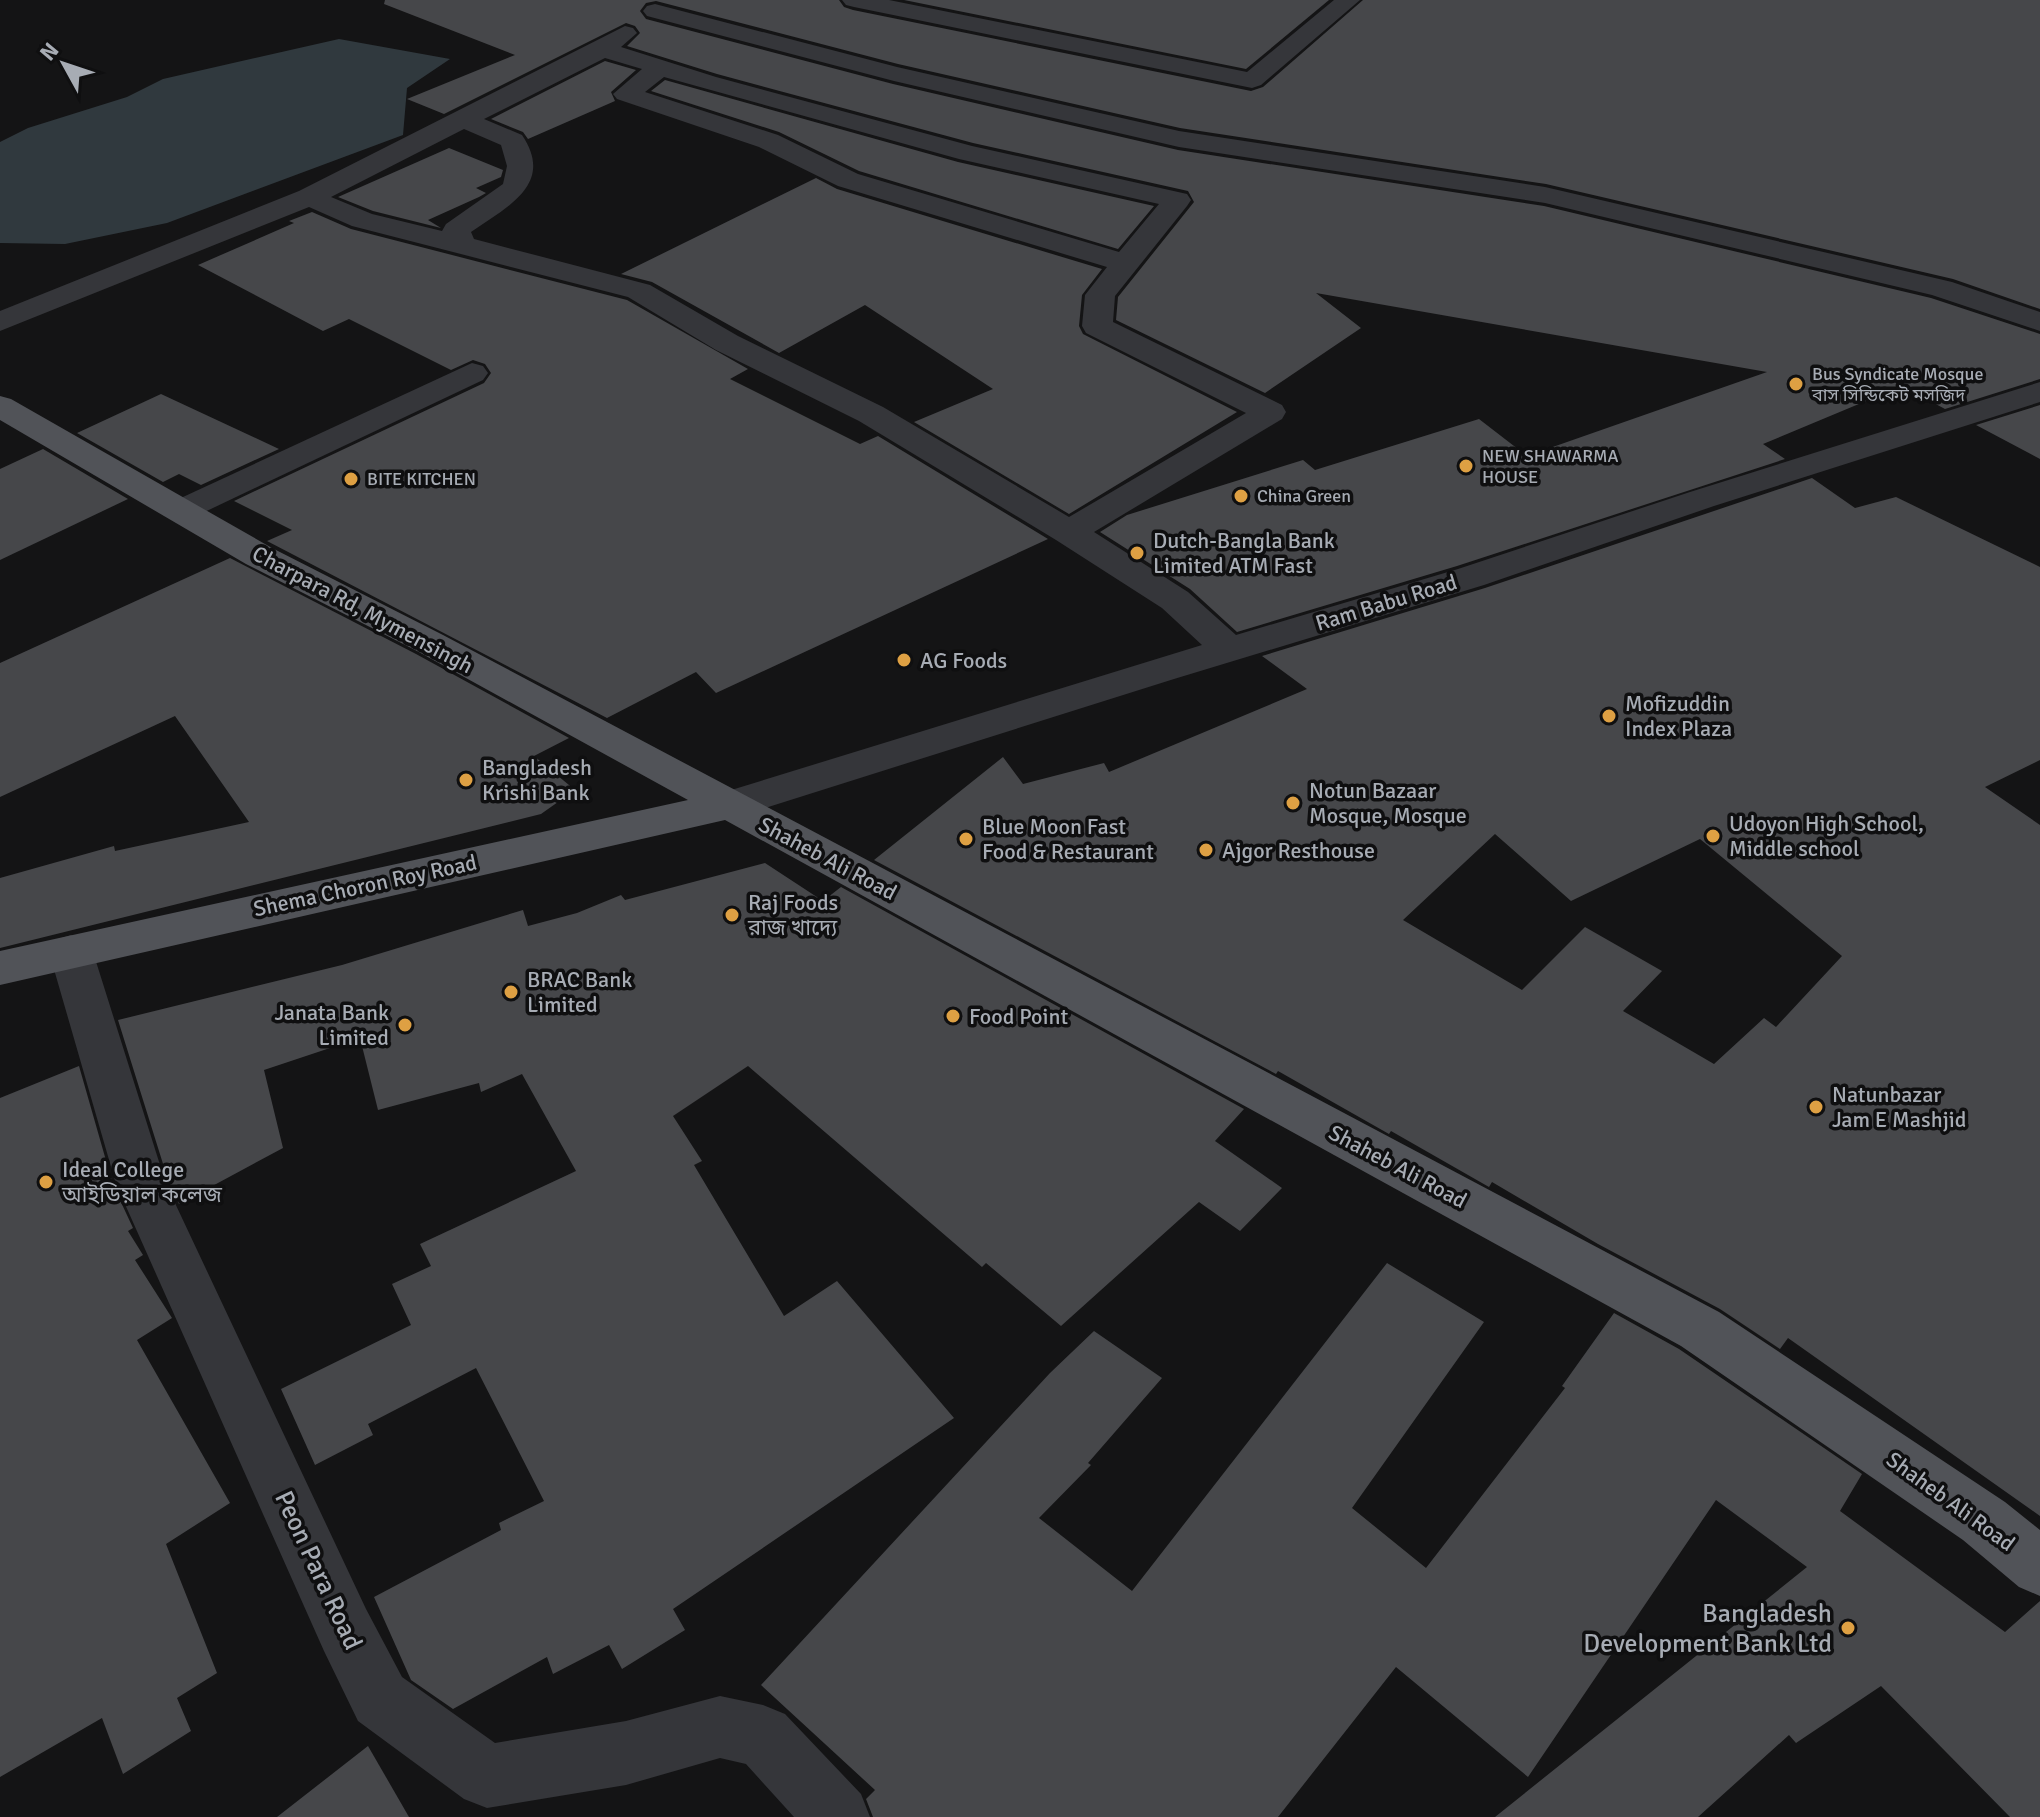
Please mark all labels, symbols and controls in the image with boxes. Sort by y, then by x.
north arrow [24,24,104,104]
text: N [34,37,64,66]
place label: Bus Syndicate Mosque বাস সিন্ডিকেট মসজিদ [1811,363,1983,406]
marker: Bus Syndicate Mosque বাস সিন্ডিকেট মসজিদ [1787,375,1805,393]
place label: NEW SHAWARMA HOUSE [1482,445,1619,488]
marker: NEW SHAWARMA HOUSE [1457,457,1475,475]
place label: BITE KITCHEN [367,468,476,490]
marker: BITE KITCHEN [342,470,360,488]
place label: China Green [1257,485,1351,507]
marker: China Green [1232,487,1250,505]
place label: Dutch-Bangla Bank Limited ATM Fast [1153,527,1335,579]
street label: Charpara Rd, Mymensingh [248,540,478,679]
marker: Dutch-Bangla Bank Limited ATM Fast [1128,544,1146,562]
street label: Ram Babu Road [1312,568,1460,637]
place label: AG Foods [920,647,1007,674]
marker: AG Foods [895,651,913,669]
place label: Mofizuddin Index Plaza [1625,690,1732,742]
marker: Mofizuddin Index Plaza [1600,707,1618,725]
place label: Bangladesh Krishi Bank [482,754,592,806]
marker: Bangladesh Krishi Bank [457,771,475,789]
place label: Notun Bazaar Mosque, Mosque [1309,777,1467,829]
marker: Notun Bazaar Mosque, Mosque [1284,794,1302,812]
place label: Udoyon High School, Middle school [1729,810,1924,862]
street label: Shaheb Ali Road [754,811,901,906]
place label: Blue Moon Fast Food & Restaurant [982,813,1154,865]
marker: Udoyon High School, Middle school [1704,827,1722,845]
marker: Blue Moon Fast Food & Restaurant [957,830,975,848]
place label: Ajgor Resthouse [1222,837,1375,864]
marker: Ajgor Resthouse [1197,841,1215,859]
street label: Shema Choron Roy Road [251,849,479,922]
place label: Raj Foods রাজ খাদ্যে [747,889,838,941]
marker: Raj Foods রাজ খাদ্যে [723,906,741,924]
place label: BRAC Bank Limited [527,966,632,1018]
marker: BRAC Bank Limited [502,983,520,1001]
place label: Janata Bank Limited [274,999,389,1051]
place label: Food Point [969,1003,1069,1030]
marker: Food Point [944,1007,962,1025]
marker: Janata Bank Limited [396,1016,414,1034]
place label: Natunbazar Jam E Mashjid [1832,1081,1966,1133]
marker: Natunbazar Jam E Mashjid [1807,1098,1825,1116]
street label: Shaheb Ali Road [1324,1119,1471,1214]
place label: Ideal College আইডিয়াল কলেজ [61,1156,223,1208]
marker: Ideal College আইডিয়াল কলেজ [37,1173,55,1191]
street label: Shaheb Ali Road [1881,1446,2020,1557]
street label: Peon Para Road [267,1486,369,1655]
place label: Bangladesh Development Bank Ltd [1583,1598,1832,1660]
marker: Bangladesh Development Bank Ltd [1839,1619,1857,1637]

